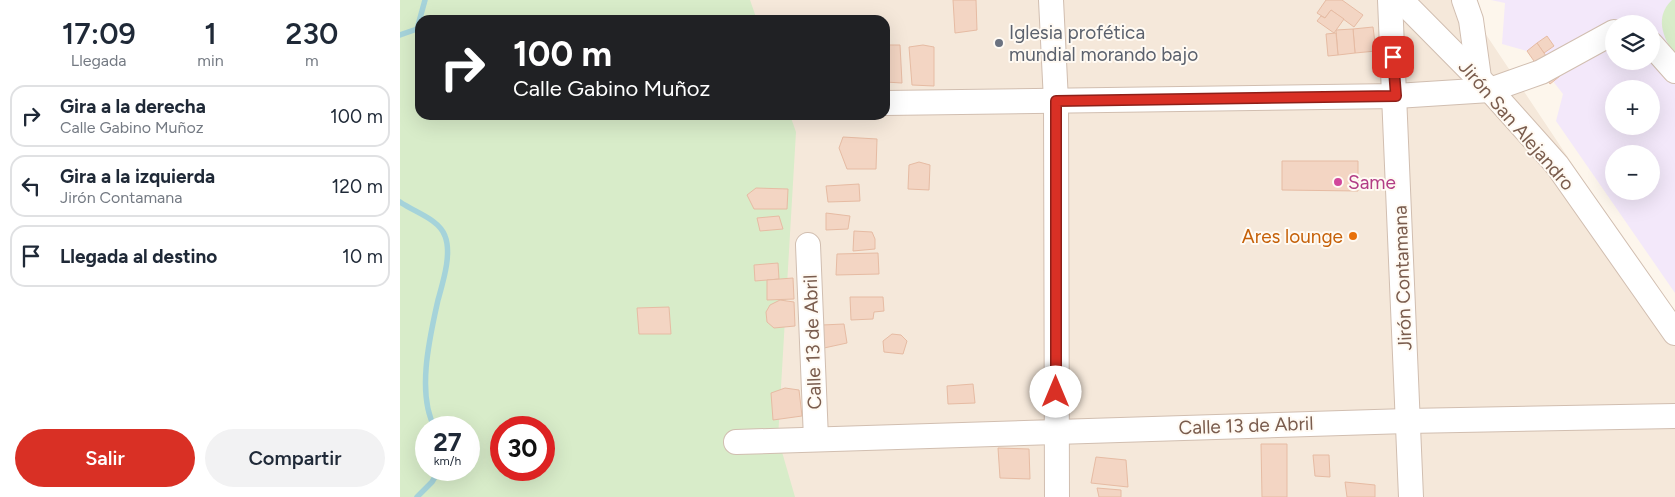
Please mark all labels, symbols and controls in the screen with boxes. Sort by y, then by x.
text: 17:09 [62,15,136,52]
text: 1 [204,15,217,52]
text: 230 [285,15,338,52]
map controls [1605,15,1660,200]
button: layers [1605,15,1660,70]
place label: Iglesia profética mundial morando bajo [1009,21,1198,66]
text: 100 m [513,33,612,75]
icon: right [430,35,495,100]
pin [1372,36,1414,78]
marker: Iglesia profética mundial morando bajo [993,37,1005,49]
icon: arrive [1379,43,1407,71]
text: Llegada [71,51,127,70]
text: min [197,51,224,70]
text: m [305,51,319,70]
street label: Jirón San Alejandro [1454,56,1579,195]
text: Calle Gabino Muñoz [513,75,710,102]
button: + [1605,80,1660,135]
text: Gira a la derecha [60,95,206,118]
icon: right [17,102,45,130]
text: 100 m [330,105,383,128]
text: Calle Gabino Muñoz [60,118,204,137]
button: − [1605,145,1660,200]
text: Gira a la izquierda [60,165,215,188]
place label: Same [1348,171,1396,194]
icon: left [17,172,45,200]
text: 120 m [331,175,383,198]
marker: Same [1332,176,1344,188]
text: Jirón Contamana [60,188,182,207]
street label: Jirón Contamana [1388,205,1417,351]
place label: Ares lounge [1242,225,1343,248]
marker: Ares lounge [1347,230,1359,242]
icon: arrive [17,242,45,270]
text: Llegada al destino [60,245,217,268]
text: 10 m [342,245,383,268]
street label: Calle 13 de Abril [799,274,826,410]
position arrow [1029,365,1081,417]
street label: Calle 13 de Abril [1178,412,1314,439]
speed limit sign: 30 [490,416,555,481]
text: 27 [433,427,462,457]
button: Salir [15,429,195,487]
button: Compartir [205,429,385,487]
text: km/h [434,454,461,468]

